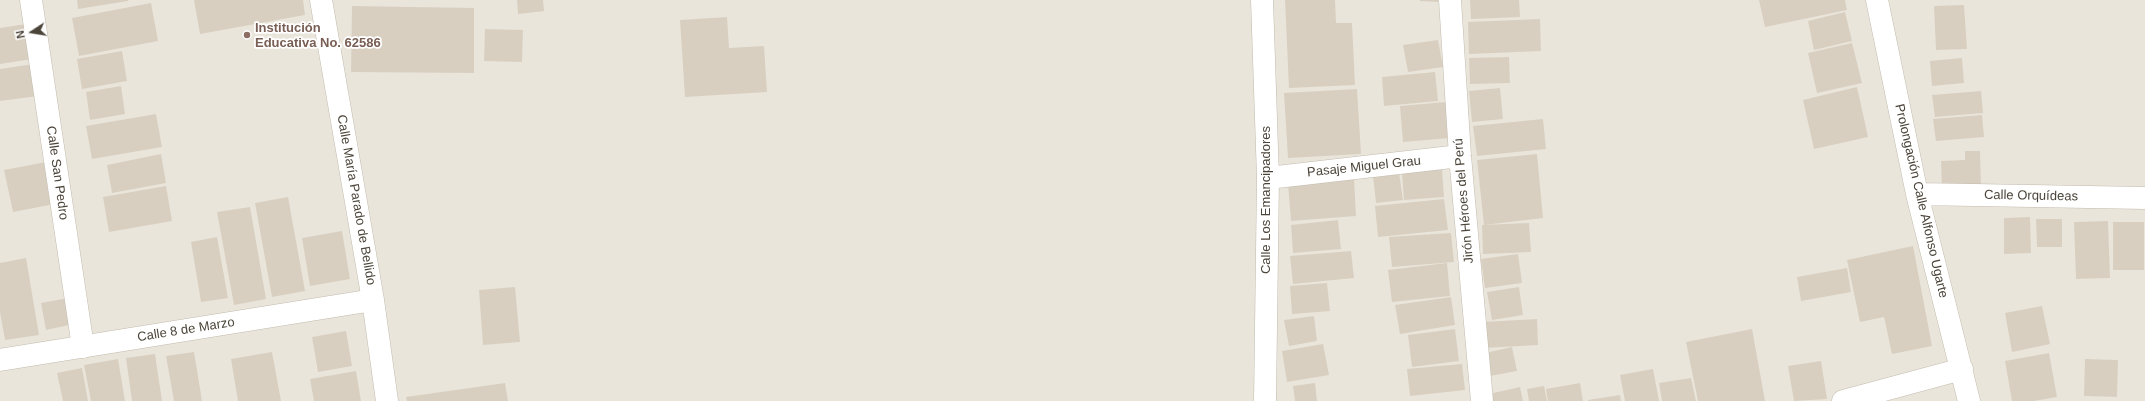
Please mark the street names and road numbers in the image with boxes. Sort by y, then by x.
street label: Prolongación Calle Alfonso Ugarte [1891,102,1951,300]
street label: Calle María Parado de Bellido [333,114,379,286]
street label: Calle San Pedro [43,125,71,221]
street label: Calle Los Emancipadores [1258,126,1274,274]
street label: Jirón Héroes del Perú [1451,138,1477,264]
street label: Pasaje Miguel Grau [1306,153,1422,181]
street label: Calle Orquídeas [1984,187,2078,205]
street label: Calle 8 de Marzo [136,315,236,345]

